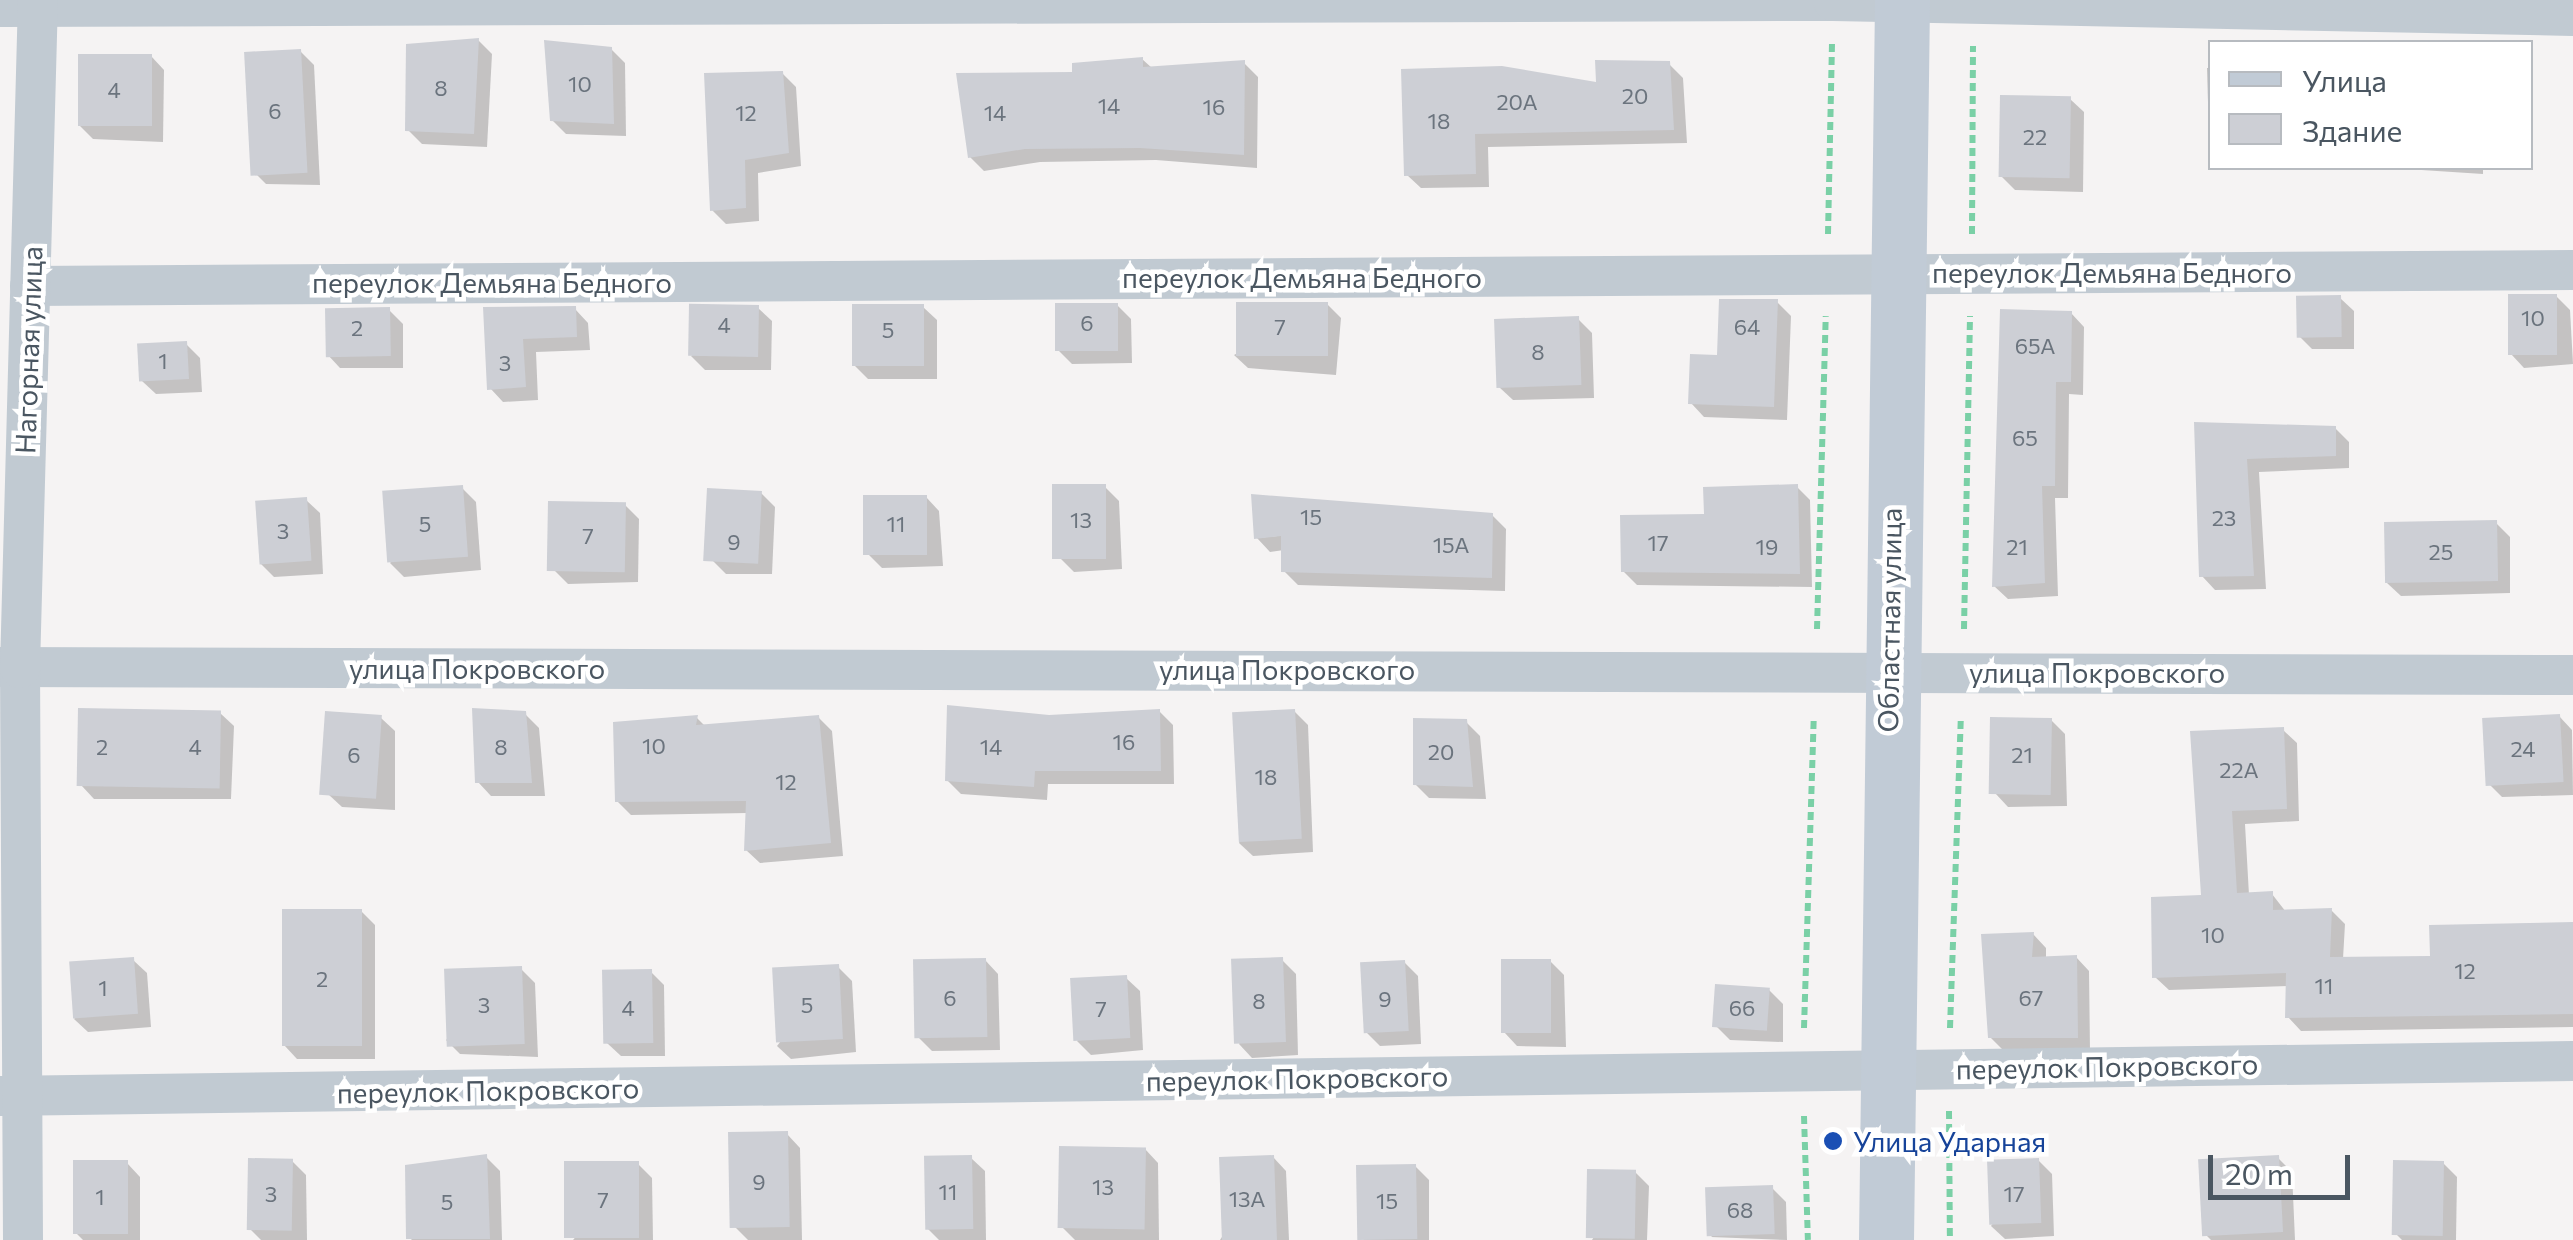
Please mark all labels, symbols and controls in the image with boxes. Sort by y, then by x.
legend [2208,40,2533,170]
text: Улица [2302,61,2387,98]
house number: 10 [568,71,592,97]
house number: 8 [434,75,448,101]
house number: 4 [107,77,121,103]
house number: 20 [1622,83,1648,109]
house number: 20А [1496,89,1538,115]
house number: 14 [1098,93,1120,119]
house number: 16 [1203,94,1225,120]
house number: 6 [268,98,282,124]
house number: 12 [735,100,757,126]
house number: 14 [984,100,1006,126]
house number: 18 [1428,108,1450,134]
text: Здание [2302,111,2402,148]
house number: 22 [2023,124,2047,150]
street label: Нагорная улица [8,246,48,454]
street label: переулок Демьяна Бедного [1932,255,2292,289]
street label: переулок Демьяна Бедного [1122,260,1482,294]
street label: переулок Демьяна Бедного [312,265,672,299]
house number: 10 [2521,305,2545,331]
house number: 6 [1080,310,1094,336]
house number: 4 [717,312,731,338]
house number: 7 [1274,314,1286,340]
house number: 64 [1734,314,1760,340]
house number: 2 [351,315,363,341]
house number: 5 [882,317,894,343]
house number: 65А [2015,333,2055,359]
house number: 8 [1531,339,1545,365]
house number: 1 [158,348,168,374]
house number: 3 [499,350,511,376]
house number: 65 [2012,425,2038,451]
house number: 15 [1300,504,1322,530]
house number: 23 [2212,505,2236,531]
house number: 13 [1070,507,1092,533]
street label: Областная улица [1870,507,1908,733]
house number: 5 [419,511,431,537]
house number: 11 [887,511,905,537]
house number: 3 [277,518,289,544]
house number: 7 [582,523,594,549]
house number: 9 [727,529,741,555]
house number: 17 [1647,530,1669,556]
house number: 15А [1433,532,1469,558]
house number: 19 [1756,534,1778,560]
house number: 21 [2006,534,2028,560]
house number: 25 [2429,539,2453,565]
street label: улица Покровского [349,651,605,685]
street label: улица Покровского [1159,652,1415,686]
street label: улица Покровского [1969,655,2225,689]
house number: 16 [1113,729,1135,755]
house number: 10 [642,733,666,759]
house number: 2 [96,734,108,760]
house number: 4 [188,734,202,760]
house number: 8 [494,734,508,760]
house number: 14 [980,734,1002,760]
house number: 24 [2510,736,2536,762]
house number: 20 [1428,739,1454,765]
house number: 6 [347,742,361,768]
house number: 21 [2011,742,2033,768]
house number: 22А [2219,757,2259,783]
house number: 18 [1255,764,1277,790]
house number: 12 [775,769,797,795]
house number: 10 [2201,922,2225,948]
house number: 12 [2454,958,2476,984]
house number: 2 [316,966,328,992]
house number: 11 [2315,973,2333,999]
house number: 1 [98,975,108,1001]
house number: 6 [943,985,957,1011]
house number: 67 [2019,985,2043,1011]
house number: 9 [1378,986,1392,1012]
house number: 8 [1252,988,1266,1014]
house number: 3 [478,992,490,1018]
house number: 5 [801,992,813,1018]
house number: 4 [621,995,635,1021]
house number: 66 [1729,995,1755,1021]
house number: 7 [1095,996,1107,1022]
street label: переулок Покровского [1955,1047,2259,1085]
street label: переулок Покровского [1145,1059,1449,1097]
street label: переулок Покровского [336,1071,640,1109]
place label: Улица Ударная [1853,1124,2046,1158]
marker: Улица Ударная [1822,1130,1844,1152]
scale bar [2213,1135,2356,1197]
text: 20 m [2225,1154,2293,1191]
house number: 9 [752,1169,766,1195]
house number: 13 [1092,1174,1114,1200]
house number: 11 [939,1179,957,1205]
house number: 3 [265,1181,277,1207]
house number: 17 [2003,1181,2025,1207]
house number: 1 [95,1184,105,1210]
house number: 13А [1229,1186,1265,1212]
house number: 7 [597,1187,609,1213]
house number: 15 [1376,1188,1398,1214]
house number: 5 [441,1189,453,1215]
house number: 68 [1727,1197,1753,1223]

